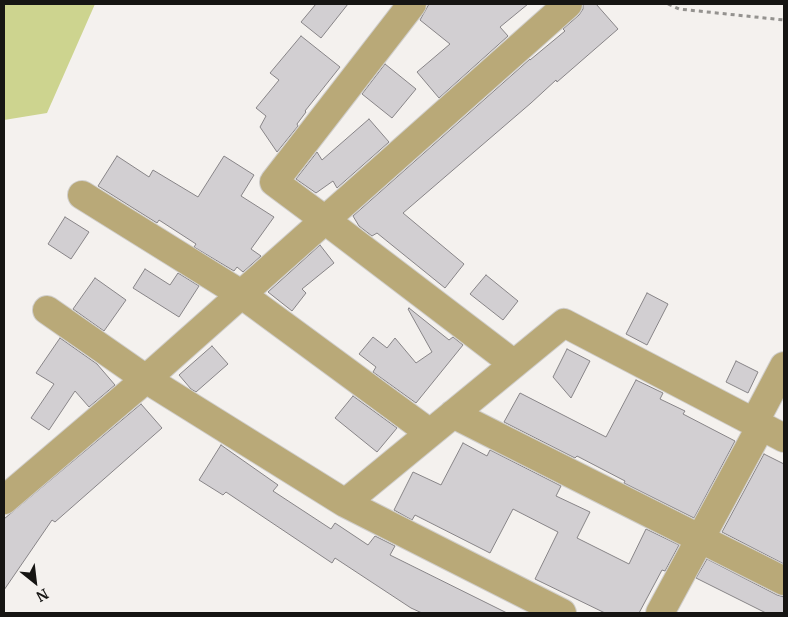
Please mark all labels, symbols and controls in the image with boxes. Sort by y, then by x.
north arrow [10,557,60,607]
text: N [33,585,51,606]

